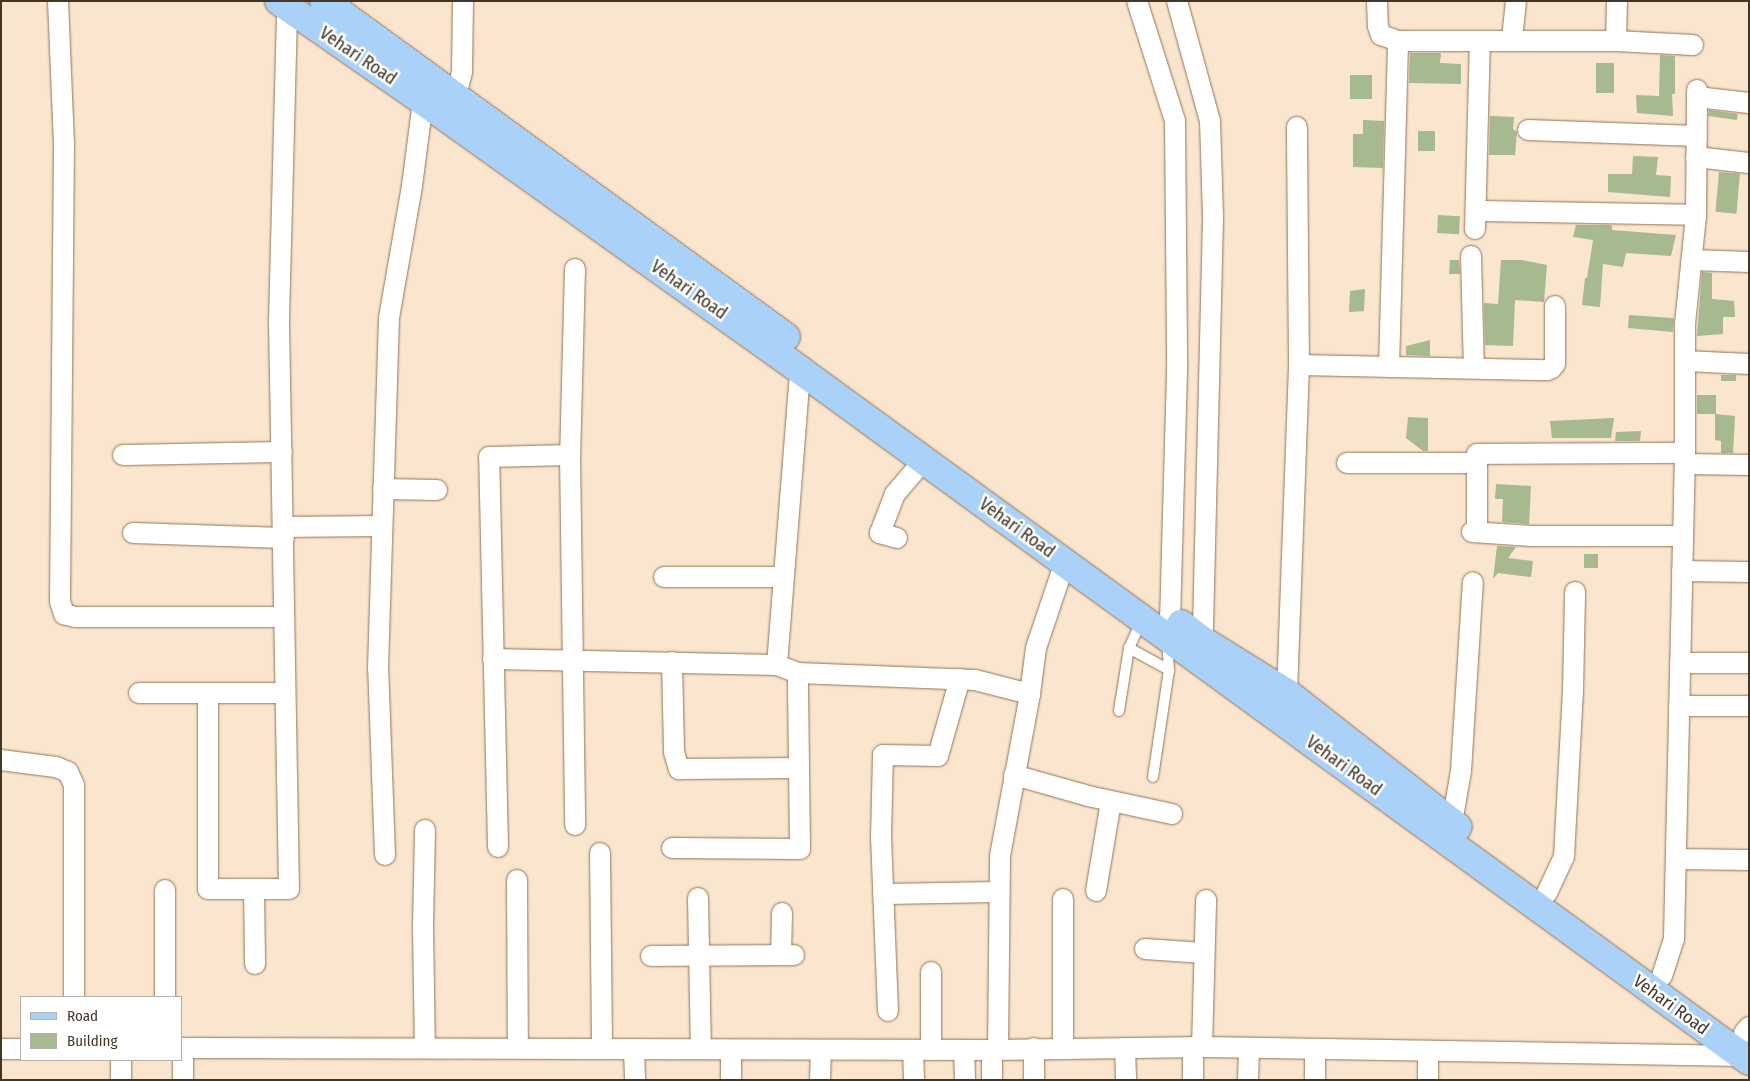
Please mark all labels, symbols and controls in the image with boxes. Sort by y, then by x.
street label: Vehari Road [315,22,401,90]
street label: Vehari Road [647,256,731,324]
street label: Vehari Road [975,493,1059,563]
street label: Vehari Road [1302,731,1386,801]
street label: Vehari Road [1629,970,1713,1040]
legend [20,996,182,1061]
text: Road [67,1007,98,1025]
text: Building [67,1032,118,1050]

